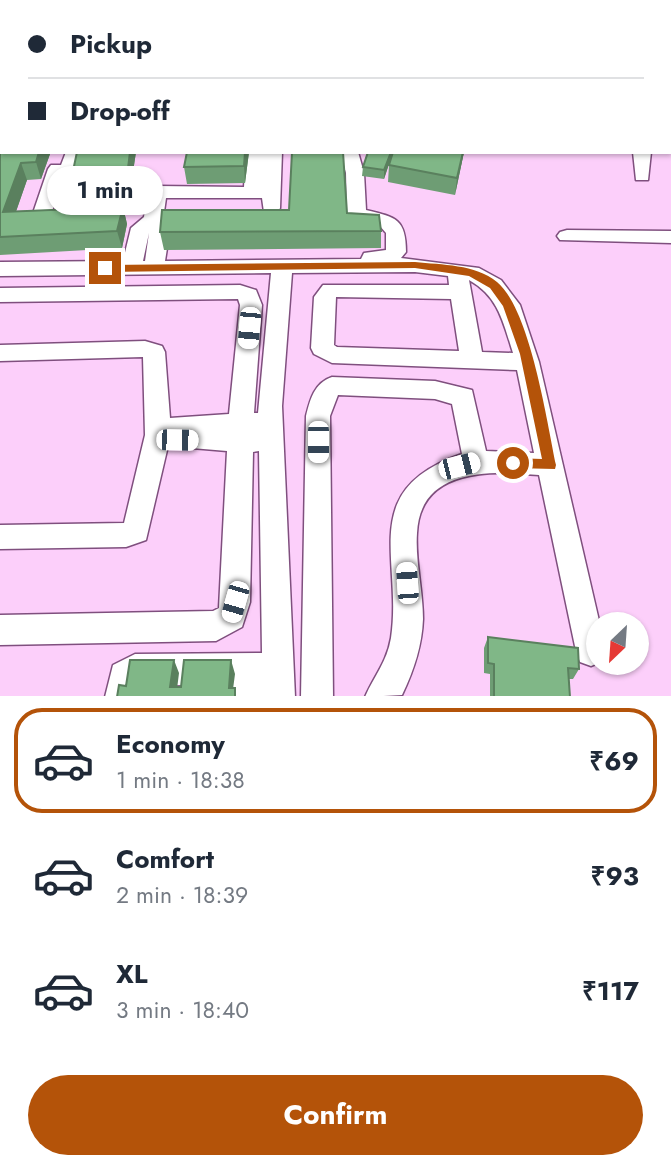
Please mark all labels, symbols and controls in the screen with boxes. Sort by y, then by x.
text: Pickup [70,25,152,63]
text: Drop-off [70,92,170,130]
callout: 1 min [47,166,163,216]
text: 1 min [76,173,134,207]
route end [89,252,121,284]
car [237,306,262,350]
car [308,421,329,463]
car [156,429,199,451]
route start [497,447,529,479]
car [437,451,482,481]
car [396,561,419,605]
car [220,579,251,625]
north arrow [586,612,649,676]
map controls [586,612,649,675]
text: Economy [116,725,225,763]
icon: car [32,729,95,792]
text: ₹69 [589,742,639,780]
text: 1 min · 18:38 [116,763,245,797]
text: Comfort [116,840,214,878]
icon: car [32,844,95,907]
text: ₹93 [591,857,639,895]
text: 2 min · 18:39 [116,878,248,912]
text: XL [116,955,148,993]
icon: car [32,959,95,1022]
text: ₹117 [582,972,639,1010]
text: 3 min · 18:40 [116,993,249,1027]
button: Confirm [28,1075,643,1155]

